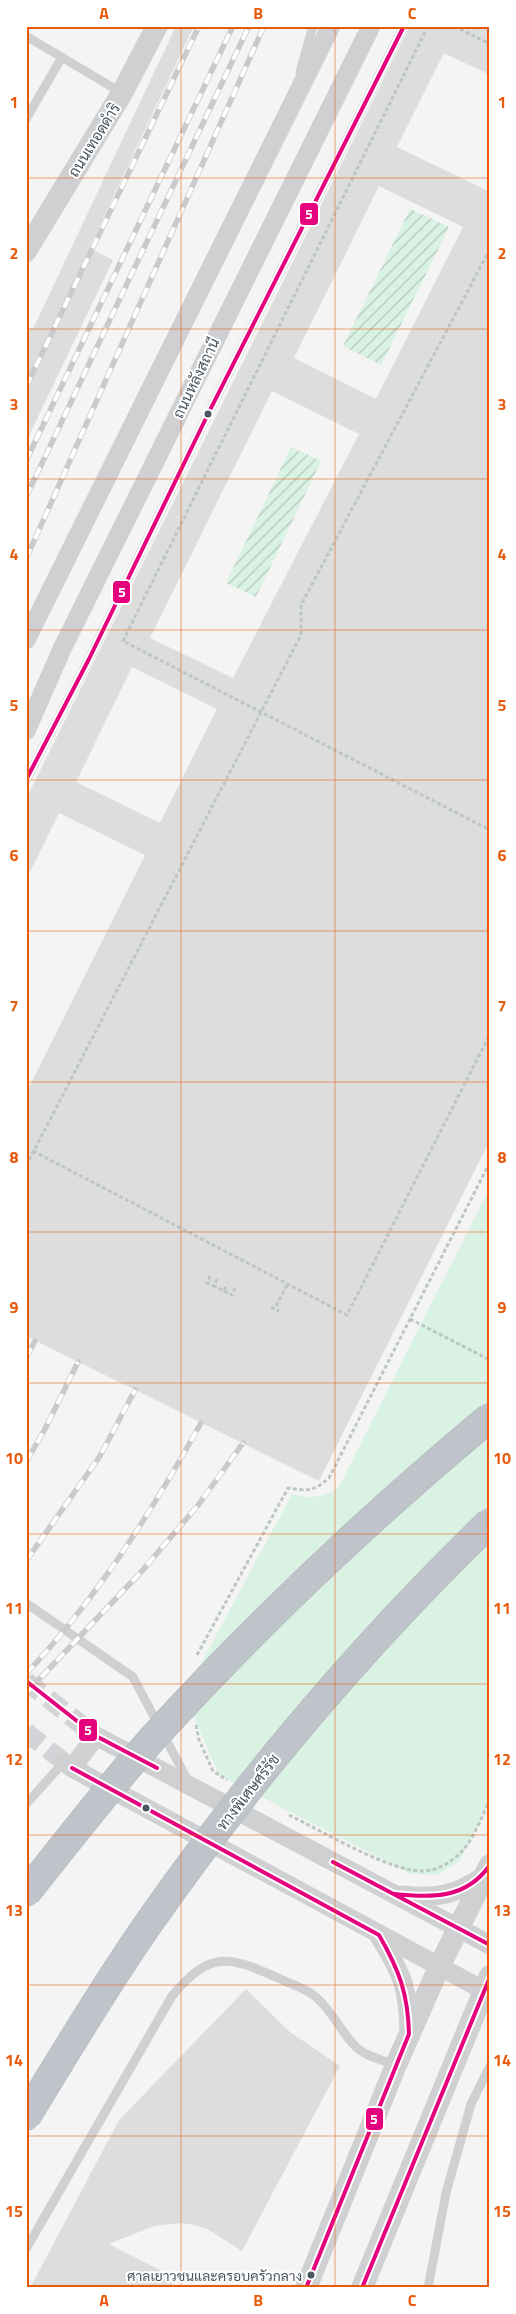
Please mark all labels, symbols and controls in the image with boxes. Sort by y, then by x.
text: A [99,1,109,25]
text: B [253,1,263,25]
text: C [408,1,417,25]
text: 1 [10,90,18,114]
text: 1 [498,90,506,114]
street label: ถนนเทอดดำริ [62,99,126,181]
line badge: 5 [299,202,319,226]
text: 5 [305,203,313,224]
text: 2 [10,241,18,265]
text: 2 [498,241,506,265]
street label: ถนนหลังสถานี [167,334,225,422]
text: 3 [10,392,18,416]
text: 3 [498,392,506,416]
unlabelled marker [203,409,213,419]
text: 4 [10,542,19,566]
text: 4 [498,542,507,566]
line badge: 5 [112,580,131,604]
text: 5 [118,581,126,602]
text: 5 [10,693,19,717]
text: 5 [498,693,507,717]
text: 6 [10,843,19,867]
text: 6 [498,843,507,867]
text: 7 [10,994,18,1018]
text: 7 [498,994,506,1018]
text: 8 [10,1145,19,1169]
text: 8 [498,1145,507,1169]
text: 9 [10,1295,19,1319]
text: 9 [498,1295,507,1319]
text: 10 [5,1446,23,1470]
text: 10 [493,1446,511,1470]
text: 11 [5,1596,23,1620]
text: 11 [493,1596,511,1620]
line badge: 5 [78,1718,98,1742]
text: 5 [84,1719,92,1740]
text: 12 [5,1747,23,1771]
text: 12 [493,1747,511,1771]
street label: ทางพิเศษศรีรัช [211,1749,285,1835]
unlabelled marker [141,1803,151,1813]
text: 13 [5,1898,23,1922]
text: 13 [493,1898,511,1922]
text: 14 [5,2048,23,2072]
text: 14 [493,2048,511,2072]
line badge: 5 [365,2107,384,2131]
text: 5 [370,2108,378,2129]
text: 15 [5,2199,23,2223]
text: 15 [493,2199,511,2223]
place label: ศาลเยาวชนและครอบครัวกลาง [127,2265,302,2286]
marker: ศาลเยาวชนและครอบครัวกลาง [306,2270,316,2280]
text: A [99,2288,109,2312]
text: B [253,2288,263,2312]
text: C [408,2288,417,2312]

